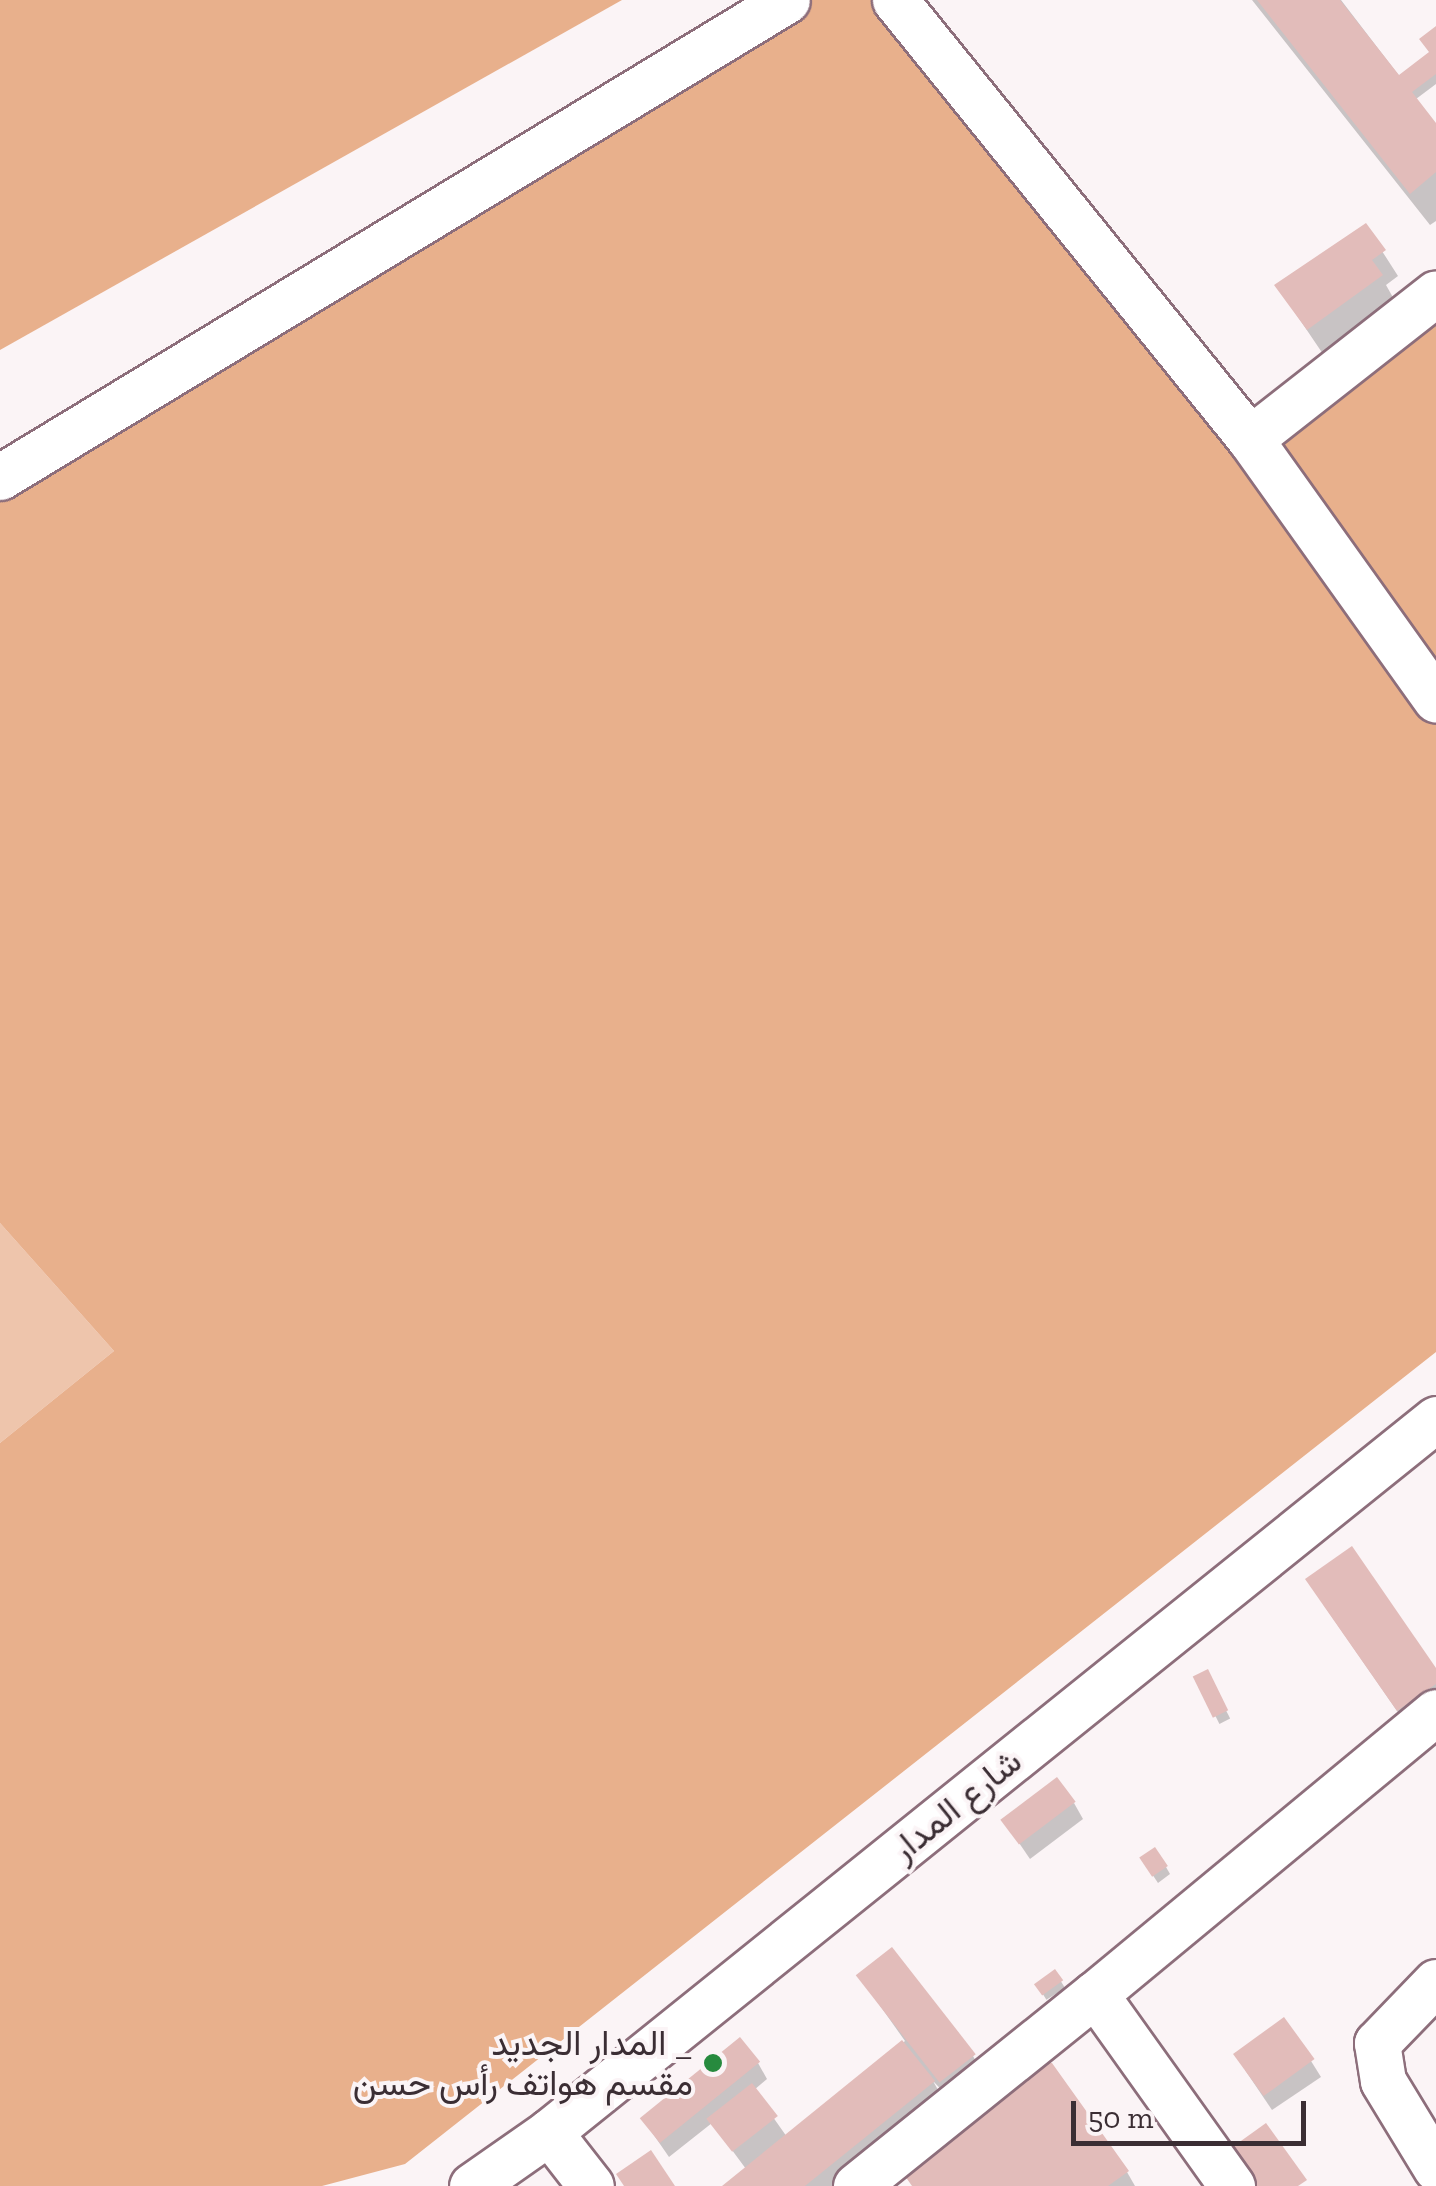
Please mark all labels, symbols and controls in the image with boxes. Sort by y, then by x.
street label: شارع المدار [882,1740,1030,1870]
place label: المدار الجديد _ مقسم هواتف رأس حسن [353,2022,693,2104]
marker: المدار الجديد _ مقسم هواتف رأس حسن [702,2052,724,2074]
scale bar [1076,2081,1311,2143]
text: 50 m [1088,2100,1153,2136]

